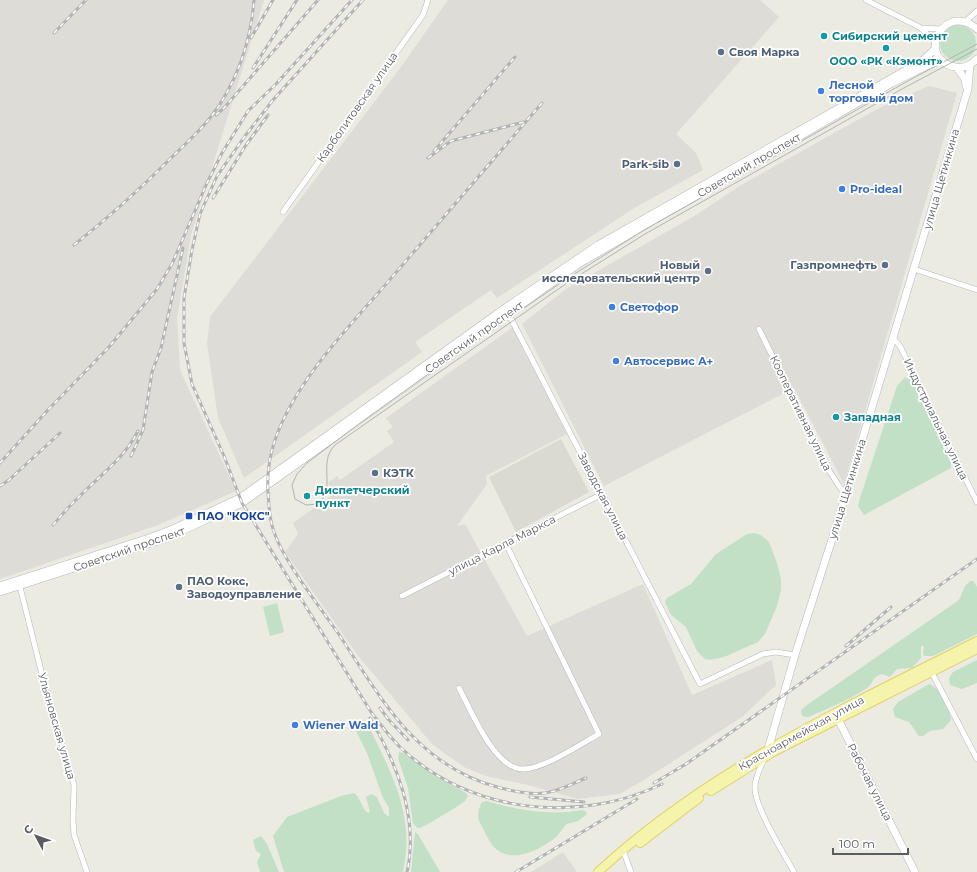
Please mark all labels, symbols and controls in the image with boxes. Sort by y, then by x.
place label: Сибирский цемент [832,29,947,43]
marker: Сибирский цемент [819,31,829,41]
marker: ООО «РК «Кэмонт» [881,43,891,53]
place label: Своя Марка [729,45,799,59]
marker: Своя Марка [716,47,726,57]
street label: Карболитовская улица [314,49,400,165]
place label: ООО «РК «Кэмонт» [830,54,942,68]
place label: Лесной торговый дом [829,78,913,105]
marker: Лесной торговый дом [816,86,826,96]
street label: улица Щетинкина [920,127,962,232]
street label: Советский проспект [695,129,804,200]
place label: Park-sib [622,157,669,171]
marker: Park-sib [672,159,682,169]
place label: Pro-ideal [850,182,902,196]
marker: Pro-ideal [837,184,847,194]
place label: Новый исследовательский центр [542,258,700,285]
place label: Газпромнефть [790,258,877,272]
marker: Газпромнефть [880,260,890,270]
marker: Новый исследовательский центр [703,266,713,276]
street label: Советский проспект [422,297,527,376]
place label: Светофор [620,300,679,314]
marker: Светофор [607,302,617,312]
street label: Кооперативная улица [767,353,835,473]
place label: Автосервис А+ [624,354,713,368]
marker: Автосервис А+ [611,356,621,366]
street label: Индустриальная улица [900,356,972,482]
place label: Западная [843,410,901,424]
marker: Западная [831,412,841,422]
street label: улица Щетинкина [825,437,869,542]
street label: Заводская улица [575,450,631,542]
place label: КЭТК [383,466,414,480]
marker: КЭТК [370,468,380,478]
place label: Диспетчерский пункт [315,483,410,510]
marker: Диспетчерский пункт [302,491,312,501]
place label: ПАО "КОКС" [197,509,270,523]
marker: ПАО "КОКС" [184,511,194,521]
street label: улица Карла Маркса [445,512,558,579]
street label: Советский проспект [71,523,187,575]
place label: ПАО Кокс, Заводоуправление [186,574,302,601]
marker: ПАО Кокс, Заводоуправление [174,582,184,592]
street label: Ульяновская улица [35,671,79,781]
street label: Красноармейская улица [736,692,866,774]
place label: Wiener Wald [303,718,378,732]
marker: Wiener Wald [290,720,300,730]
street label: Рабочая улица [844,741,896,823]
north arrow [16,816,56,856]
text: С [21,822,36,837]
scale bar [833,830,908,856]
text: 100 m [839,836,875,851]

